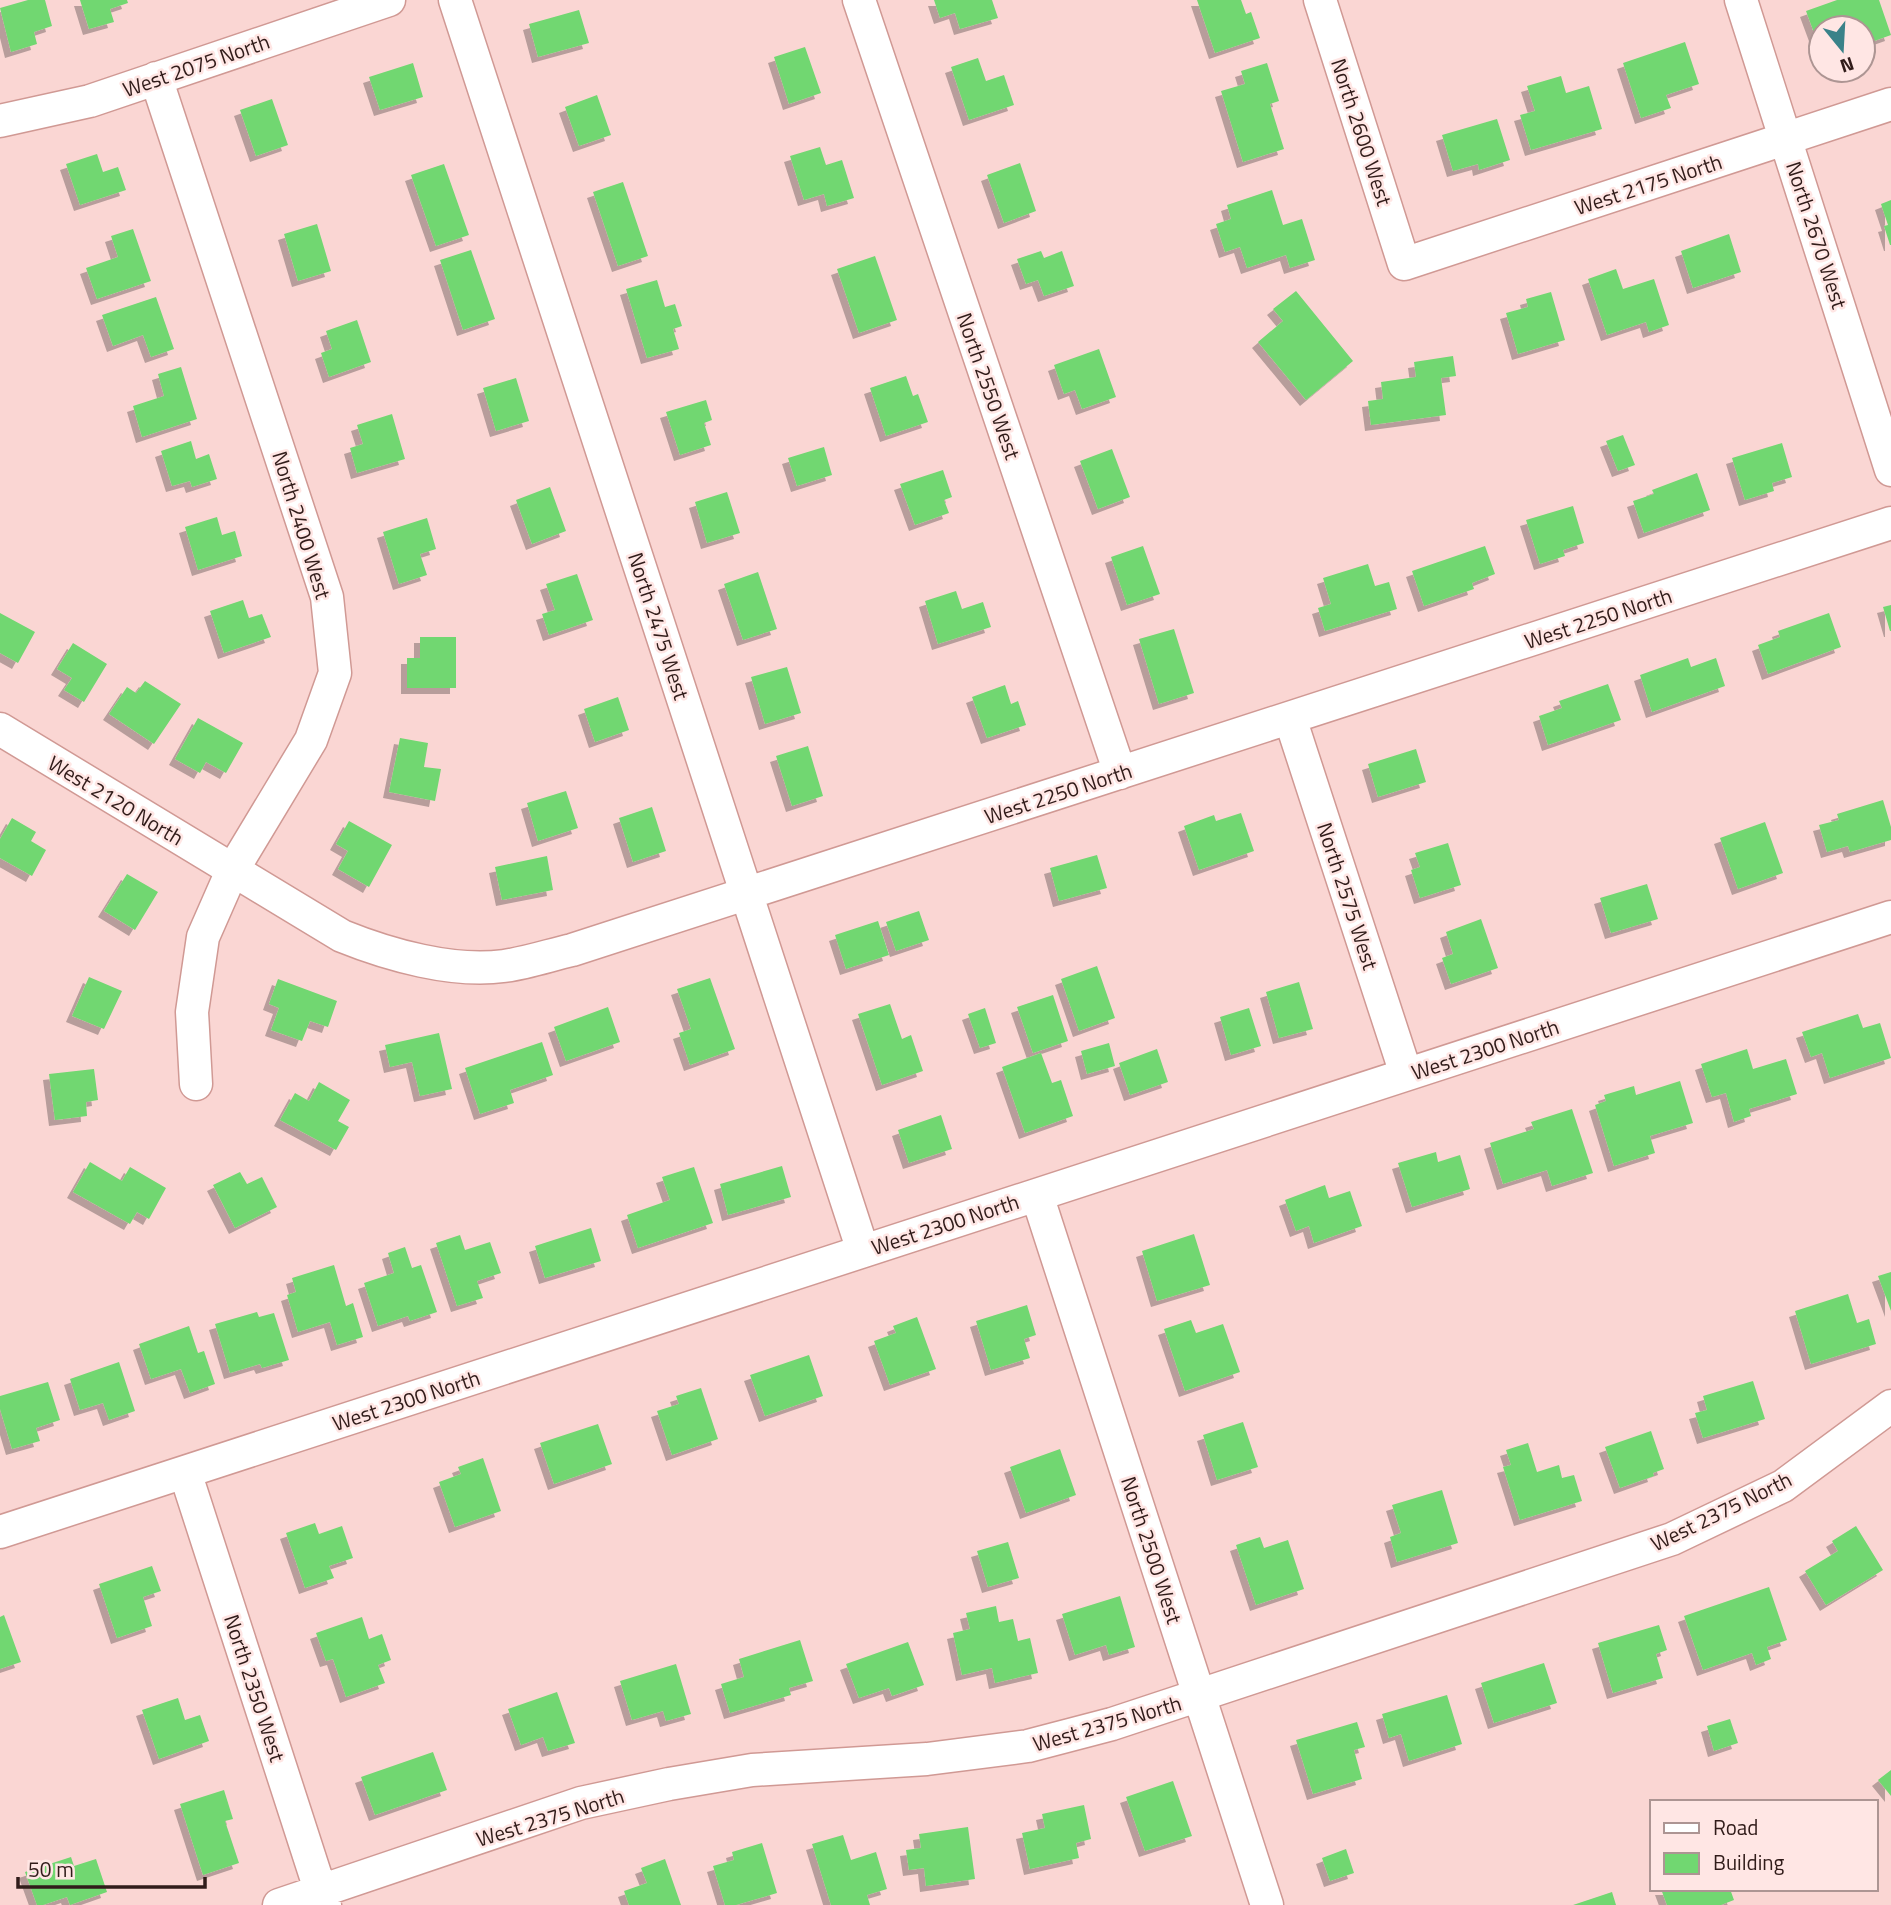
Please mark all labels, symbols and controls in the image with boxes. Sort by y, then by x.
north arrow [1807,14,1877,84]
street label: West 2075 North [118,25,274,105]
text: N [1837,50,1858,81]
street label: North 2600 West [1323,54,1401,210]
street label: West 2175 North [1570,145,1726,223]
street label: North 2670 West [1778,157,1856,313]
street label: North 2550 West [949,308,1029,464]
street label: North 2400 West [264,447,340,604]
street label: North 2475 West [620,548,698,704]
street label: West 2250 North [1520,579,1676,657]
street label: West 2120 North [42,747,190,853]
street label: West 2250 North [980,754,1136,832]
street label: North 2575 West [1309,818,1387,974]
street label: West 2300 North [1407,1010,1563,1088]
street label: West 2300 North [867,1185,1023,1263]
street label: West 2300 North [328,1361,484,1439]
street label: West 2375 North [1645,1463,1797,1559]
street label: North 2500 West [1113,1472,1191,1628]
street label: North 2350 West [216,1610,294,1766]
street label: West 2375 North [1029,1686,1185,1760]
street label: West 2375 North [472,1779,628,1855]
legend [1650,1800,1877,1891]
text: Road [1713,1811,1758,1843]
scale bar [18,1846,205,1890]
text: Building [1713,1846,1785,1878]
text: 50 m [28,1853,74,1885]

